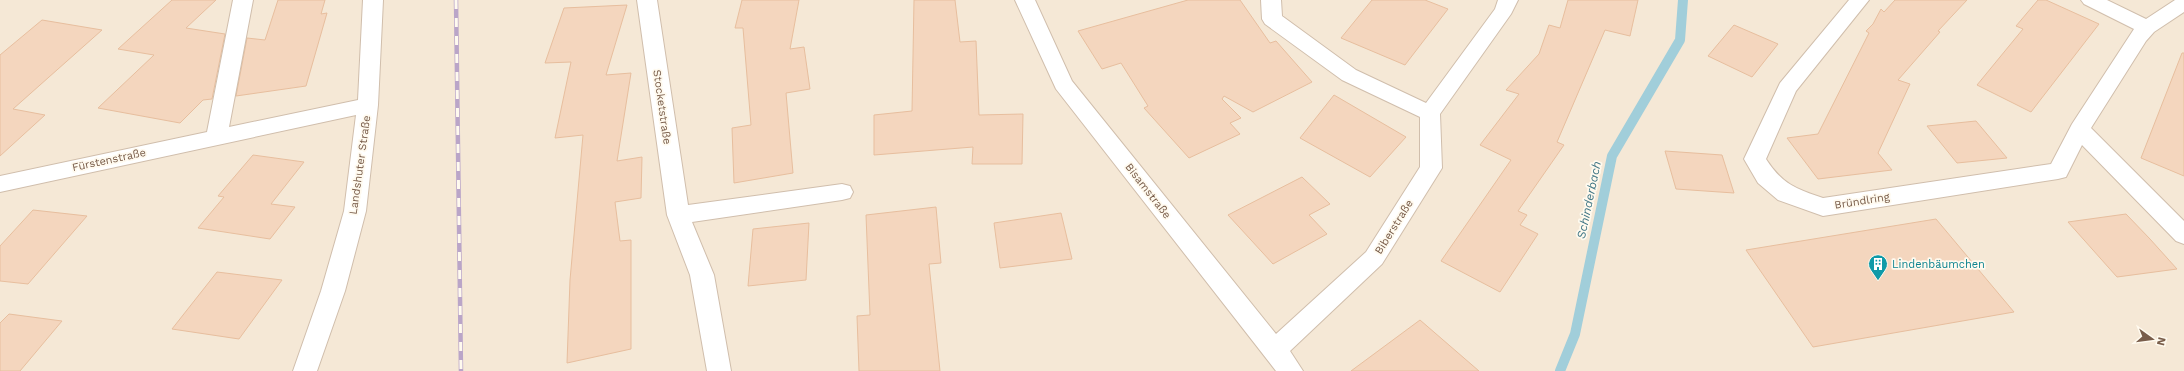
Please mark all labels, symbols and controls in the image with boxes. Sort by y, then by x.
street label: Stocketstraße [650,69,674,145]
street label: Landshuter Straße [347,114,373,216]
street label: Fürstenstraße [71,146,147,174]
water label: Schinderbach [1574,160,1604,240]
street label: Bisamstraße [1122,161,1174,221]
street label: Bründlring [1834,190,1891,212]
street label: Biberstraße [1372,197,1416,257]
building icon: Lindenbäumchen [1867,253,1889,281]
place label: Lindenbäumchen [1892,258,1985,271]
north arrow [2132,319,2172,359]
text: N [2154,336,2169,347]

